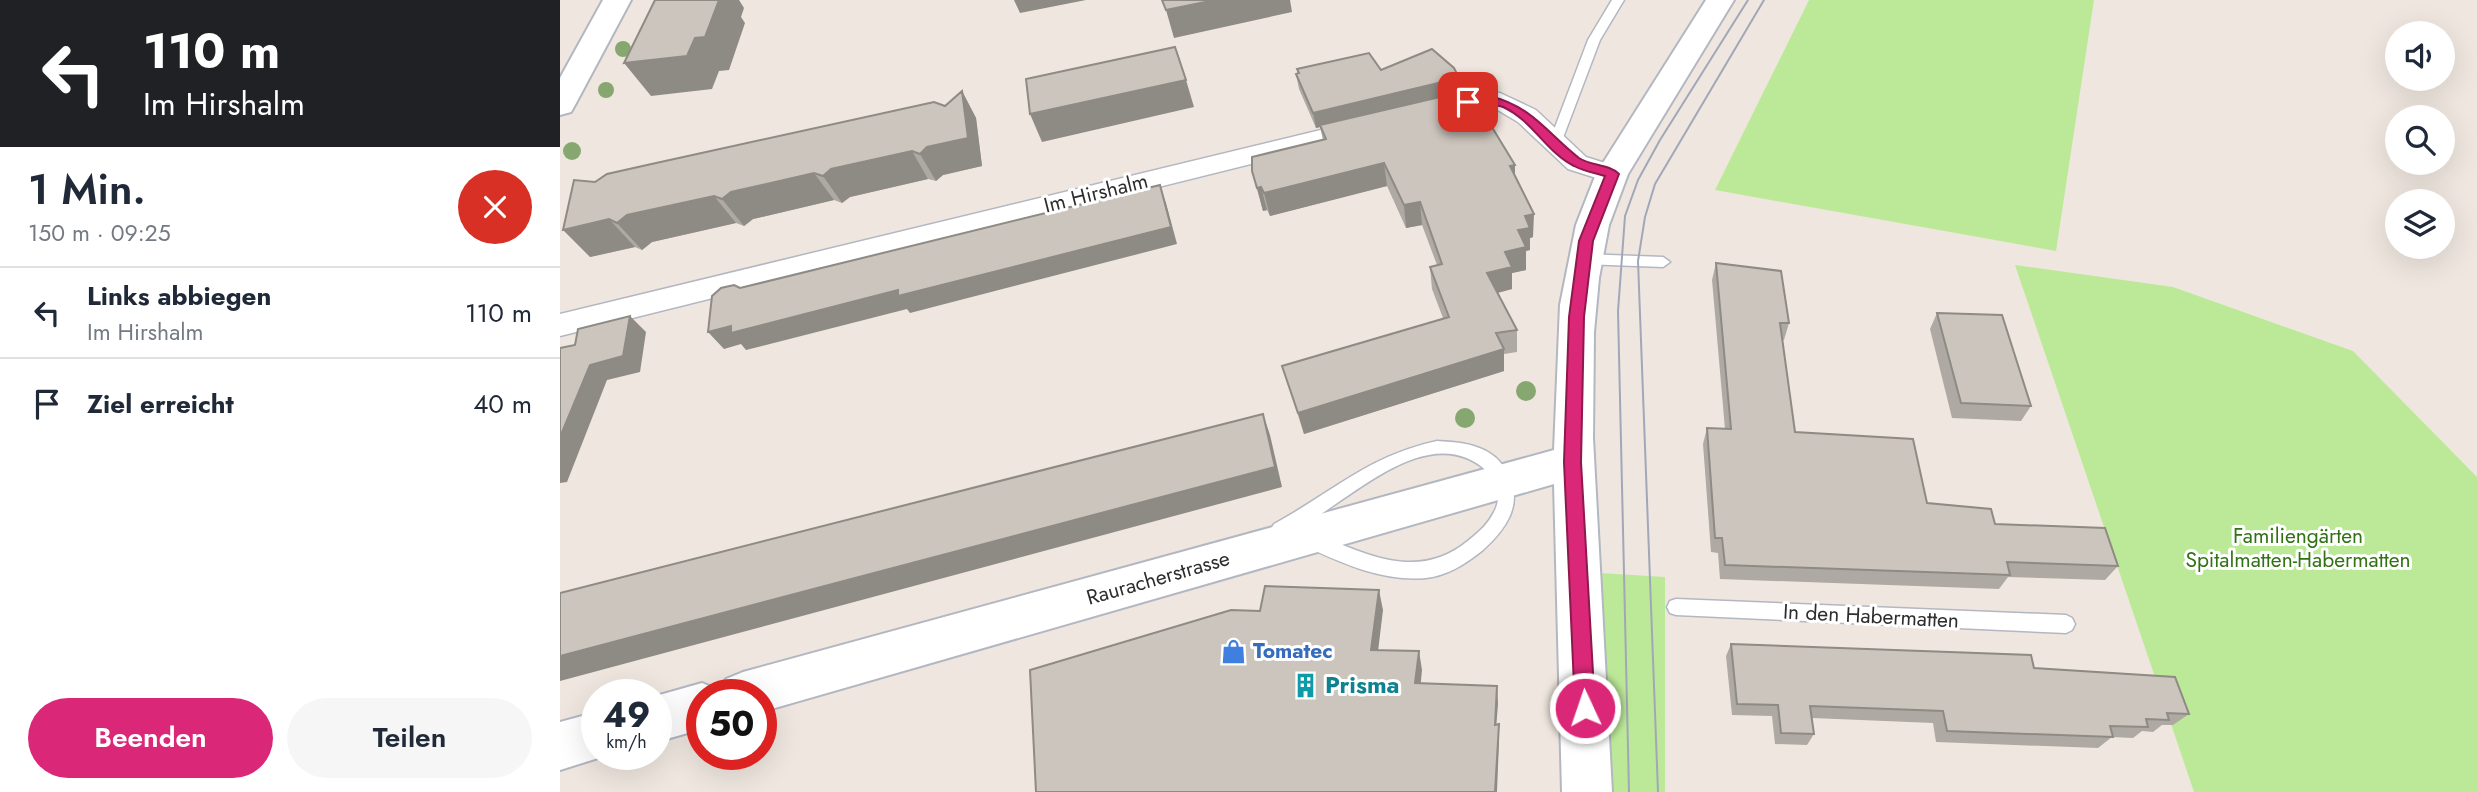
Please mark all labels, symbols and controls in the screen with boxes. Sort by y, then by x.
text: 110 m [143,16,280,86]
map controls [2385,21,2455,259]
button: sound [2385,21,2455,91]
icon: left [28,28,119,119]
pin [1438,72,1498,132]
text: Im Hirshalm [143,81,305,127]
icon: arrive [1449,83,1487,121]
button: search [2385,105,2455,175]
text: 1 Min. [28,159,146,220]
street label: Im Hirshalm [1041,166,1151,220]
button: close [458,170,532,244]
button: layers [2385,189,2455,259]
text: 150 m · 09:25 [28,216,171,250]
text: Links abbiegen [87,277,271,315]
icon: left [28,294,66,332]
text: 110 m [465,294,532,332]
text: Im Hirshalm [87,315,203,349]
icon: arrive [28,385,66,423]
text: Ziel erreicht [87,385,234,423]
text: 40 m [473,385,532,423]
park label: Familiengärten Spitalmatten-Habermatten [2185,521,2411,575]
street label: Rauracherstrasse [1083,543,1233,613]
street label: In den Habermatten [1782,596,1960,636]
place label: Tomatec [1253,636,1333,666]
shop icon: Tomatec [1219,637,1247,665]
place label: Prisma [1325,667,1400,702]
building icon: Prisma [1291,671,1319,699]
position arrow [1548,671,1622,745]
speed limit sign: 50 [686,679,777,770]
text: 49 [603,690,650,740]
button: Beenden [28,698,273,778]
button: Teilen [287,698,532,778]
text: km/h [606,729,647,755]

